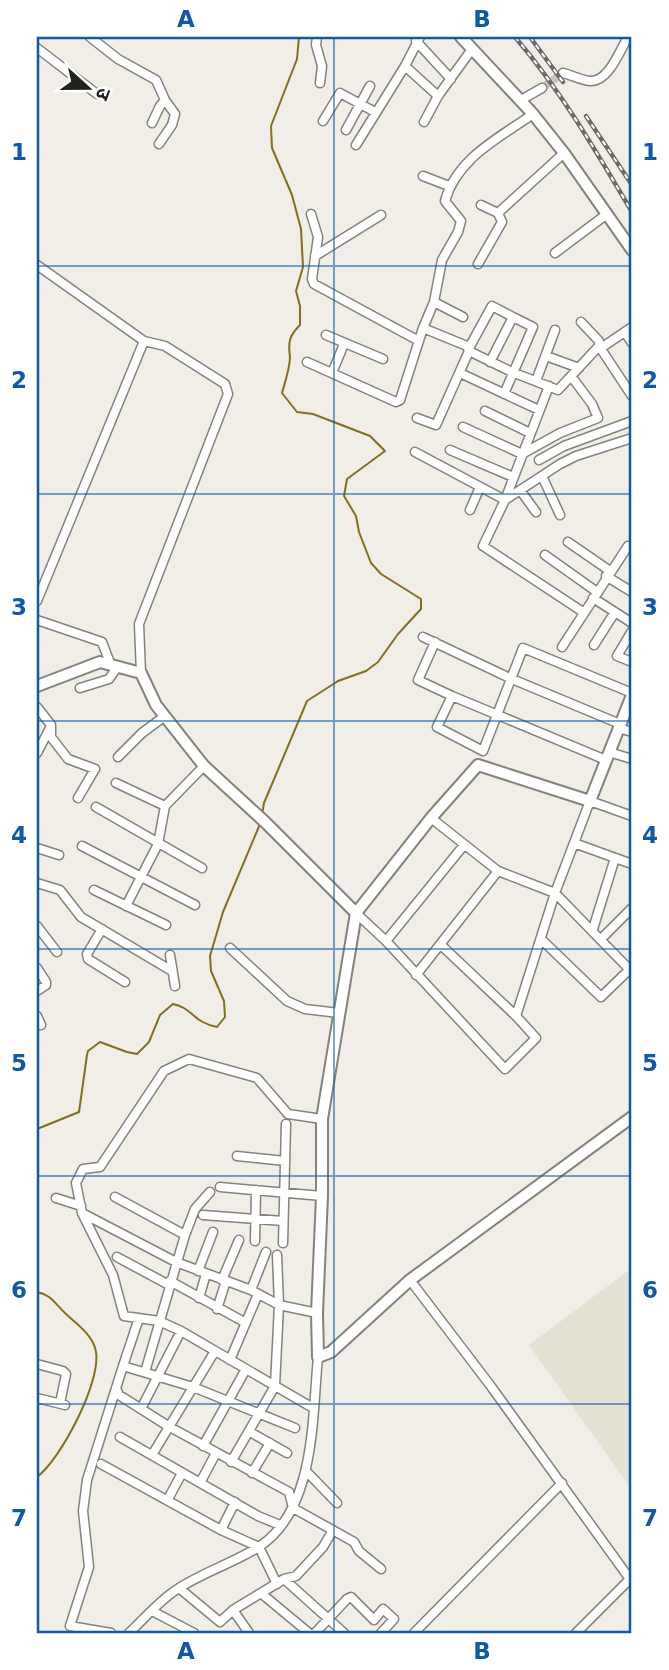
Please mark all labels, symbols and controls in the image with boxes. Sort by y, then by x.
text: A [177,6,195,32]
text: B [473,6,491,32]
north arrow [52,52,122,122]
text: उ [91,85,116,104]
text: 1 [11,139,27,165]
text: 1 [642,139,658,165]
text: 2 [11,367,27,393]
text: 2 [642,367,658,393]
text: 3 [11,594,27,620]
text: 3 [642,594,658,620]
text: 4 [11,822,27,848]
text: 4 [642,822,658,848]
text: 5 [11,1050,27,1076]
text: 5 [642,1050,658,1076]
text: 6 [11,1277,27,1303]
text: 6 [642,1277,658,1303]
text: 7 [11,1505,27,1531]
text: 7 [642,1505,658,1531]
text: A [177,1638,195,1664]
text: B [473,1638,491,1664]

